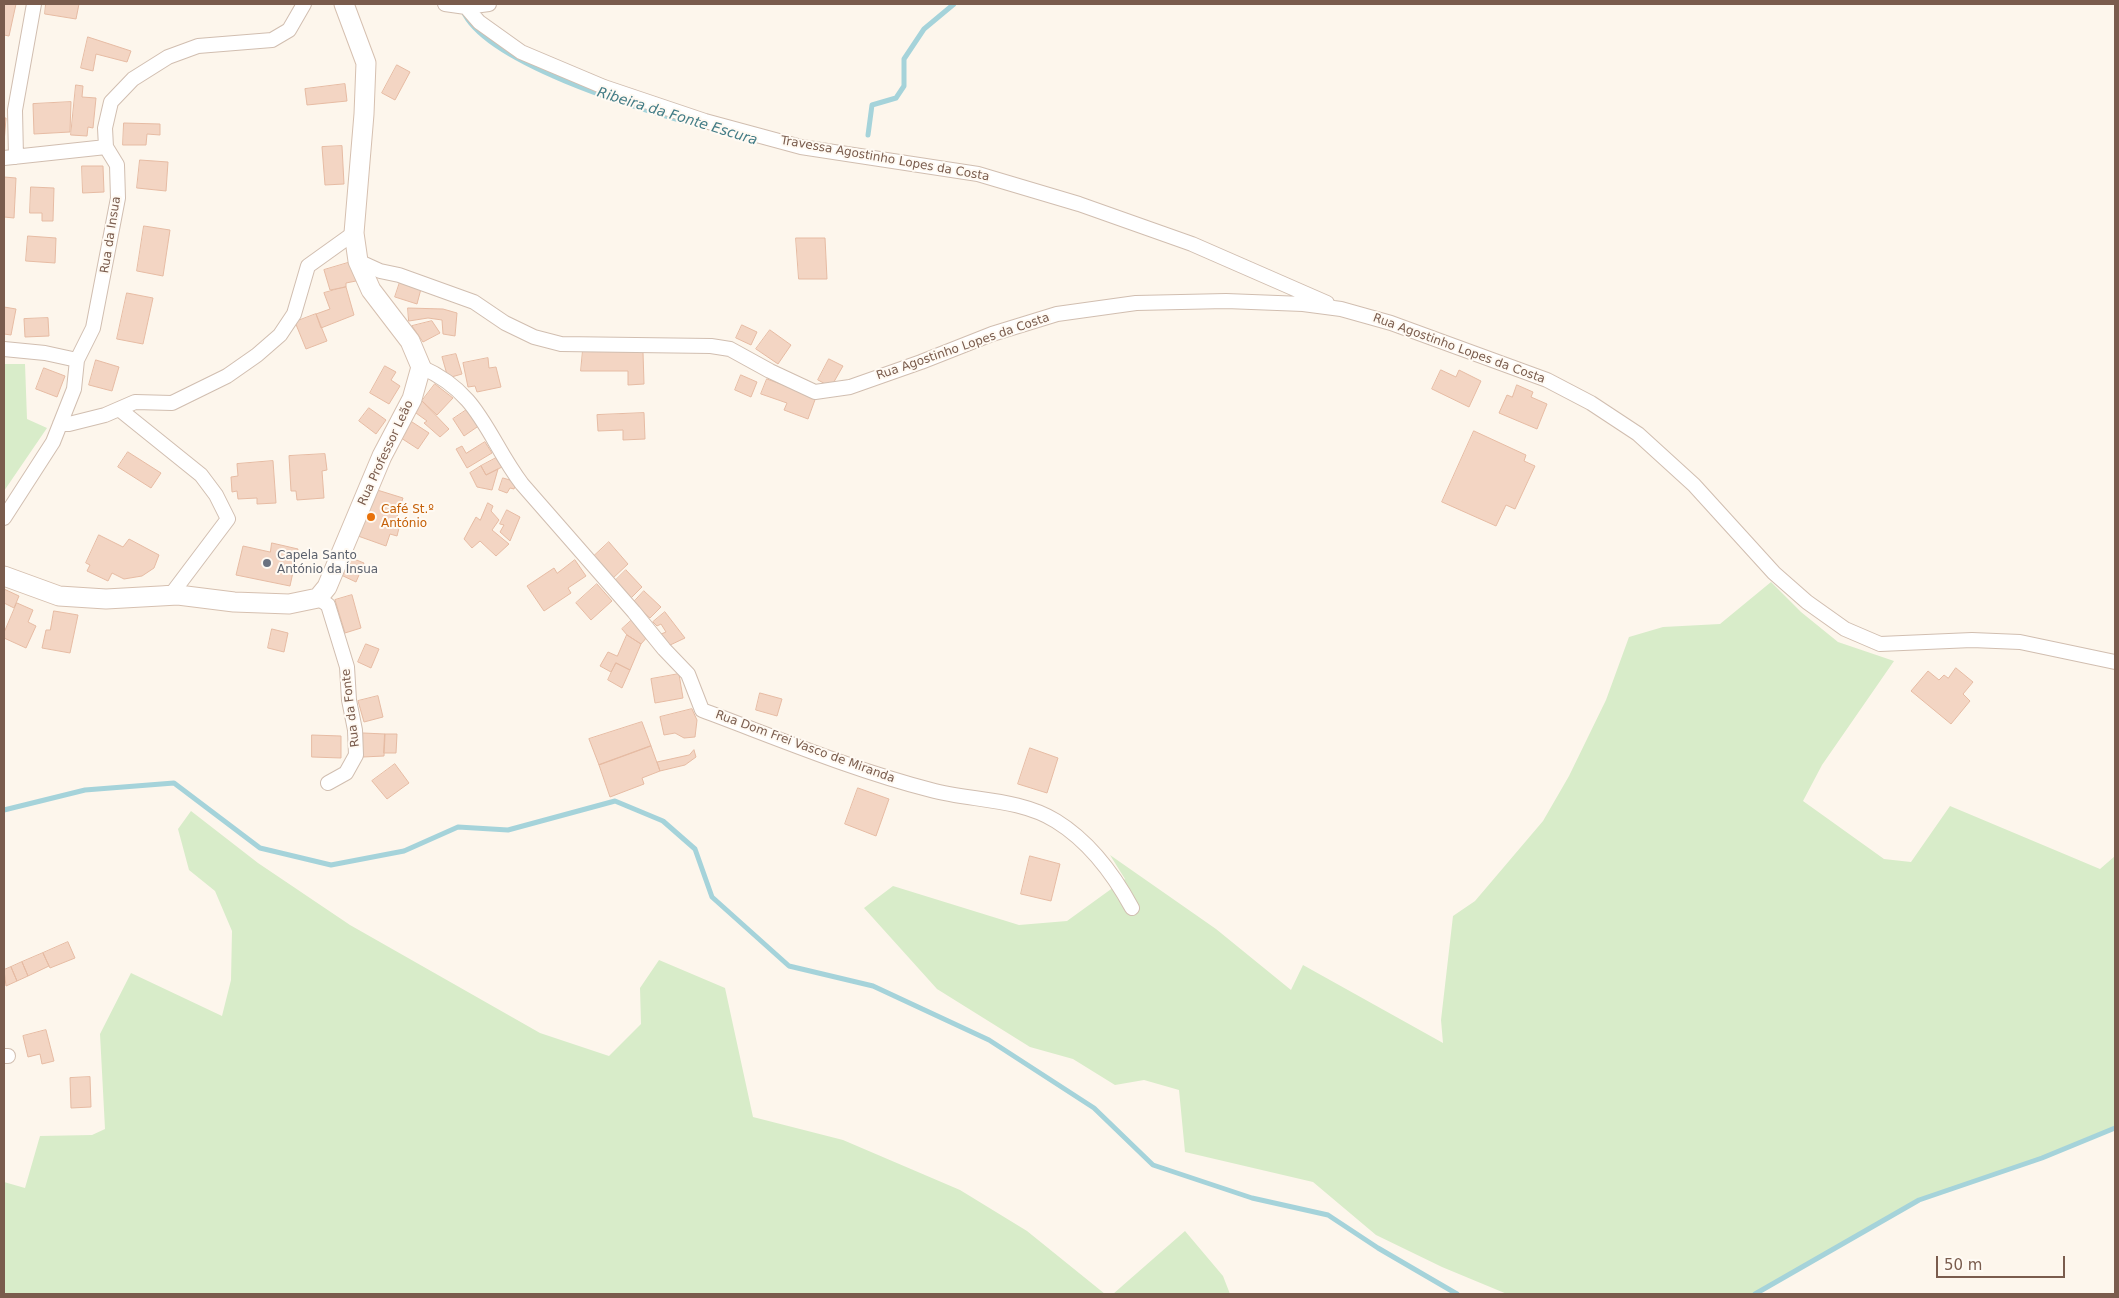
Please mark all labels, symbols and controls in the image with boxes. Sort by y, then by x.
water label: Ribeira da Fonte Escura [595,85,759,149]
street label: Travessa Agostinho Lopes da Costa [780,134,990,184]
street label: Rua da Insua [98,195,124,275]
street label: Rua Agostinho Lopes da Costa [875,311,1051,383]
street label: Rua Agostinho Lopes da Costa [1371,311,1547,387]
street label: Rua Professor Leão [355,398,417,508]
place label: Café St.º António [381,503,434,531]
marker: Café St.º António [365,511,377,523]
place label: Capela Santo António da Ínsua [277,549,378,577]
marker: Capela Santo António da Ínsua [261,557,273,569]
street label: Rua da Fonte [339,668,363,748]
street label: Rua Dom Frei Vasco de Miranda [713,708,897,786]
scale bar [1939,1246,2068,1278]
text: 50 m [1944,1256,1982,1274]

